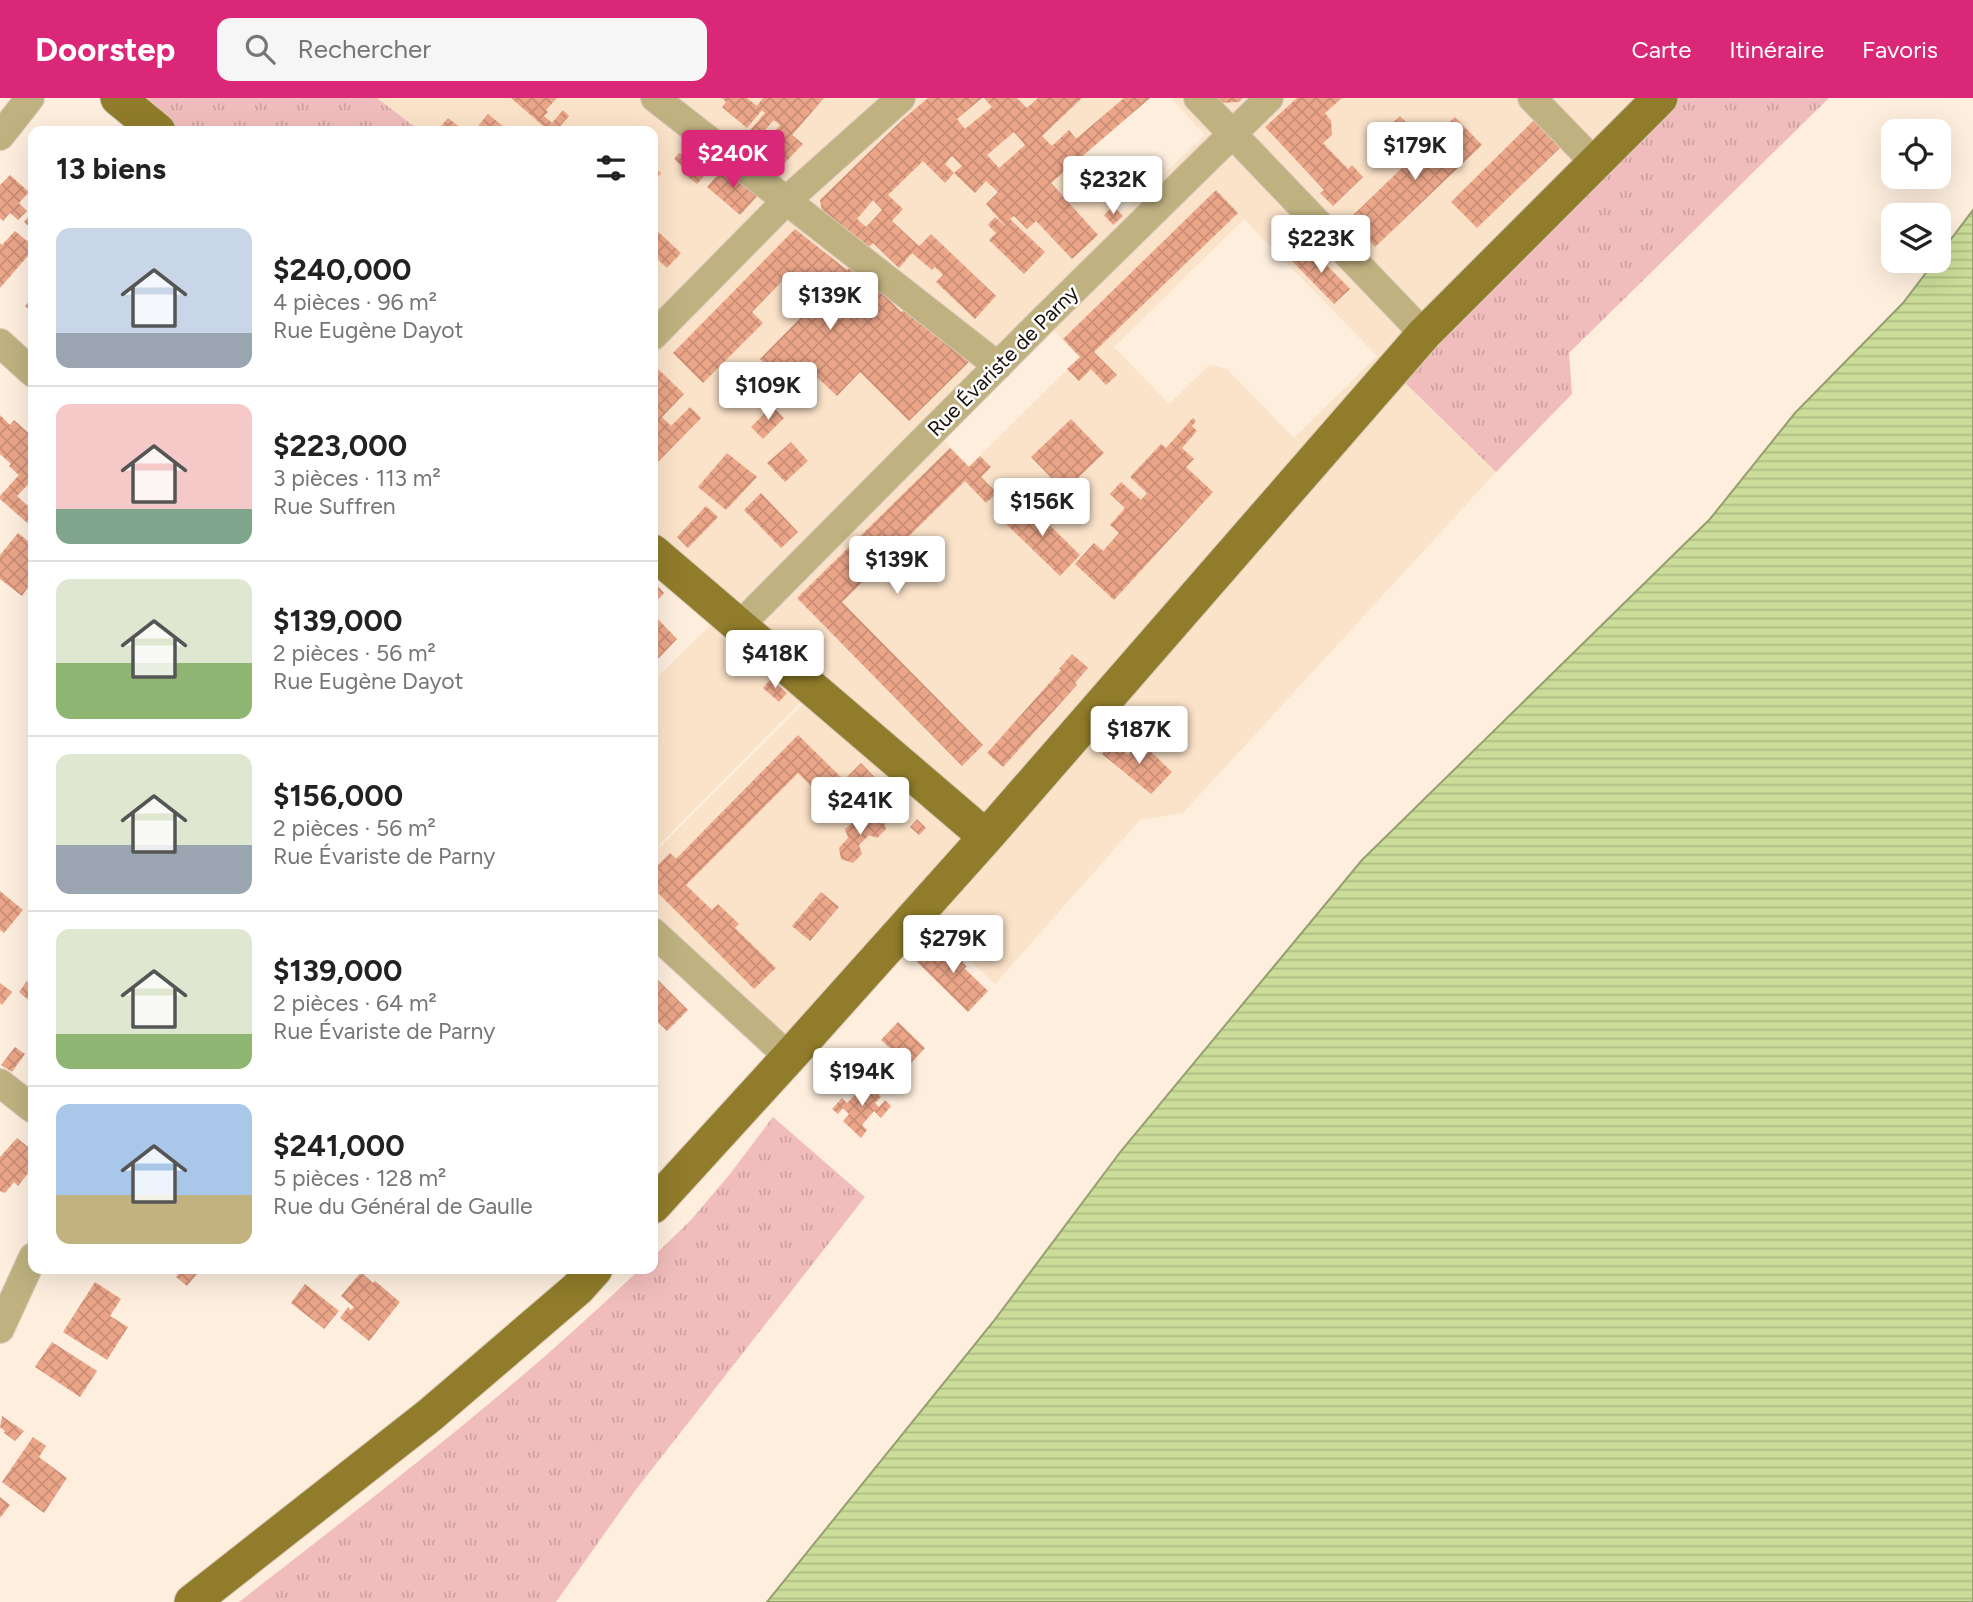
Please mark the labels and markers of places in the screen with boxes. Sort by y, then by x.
pin: $179K [1366,122,1464,182]
pin: $240K [684,130,782,190]
pin: $232K [1064,156,1162,216]
pin: $223K [1272,216,1370,275]
pin: $139K [781,272,879,332]
pin: $109K [719,362,817,422]
pin: $156K [993,478,1091,538]
pin: $139K [848,536,946,596]
pin: $418K [726,630,824,690]
pin: $187K [1090,706,1188,766]
pin: $241K [811,778,909,837]
pin: $279K [904,916,1002,975]
pin: $194K [813,1048,911,1108]

